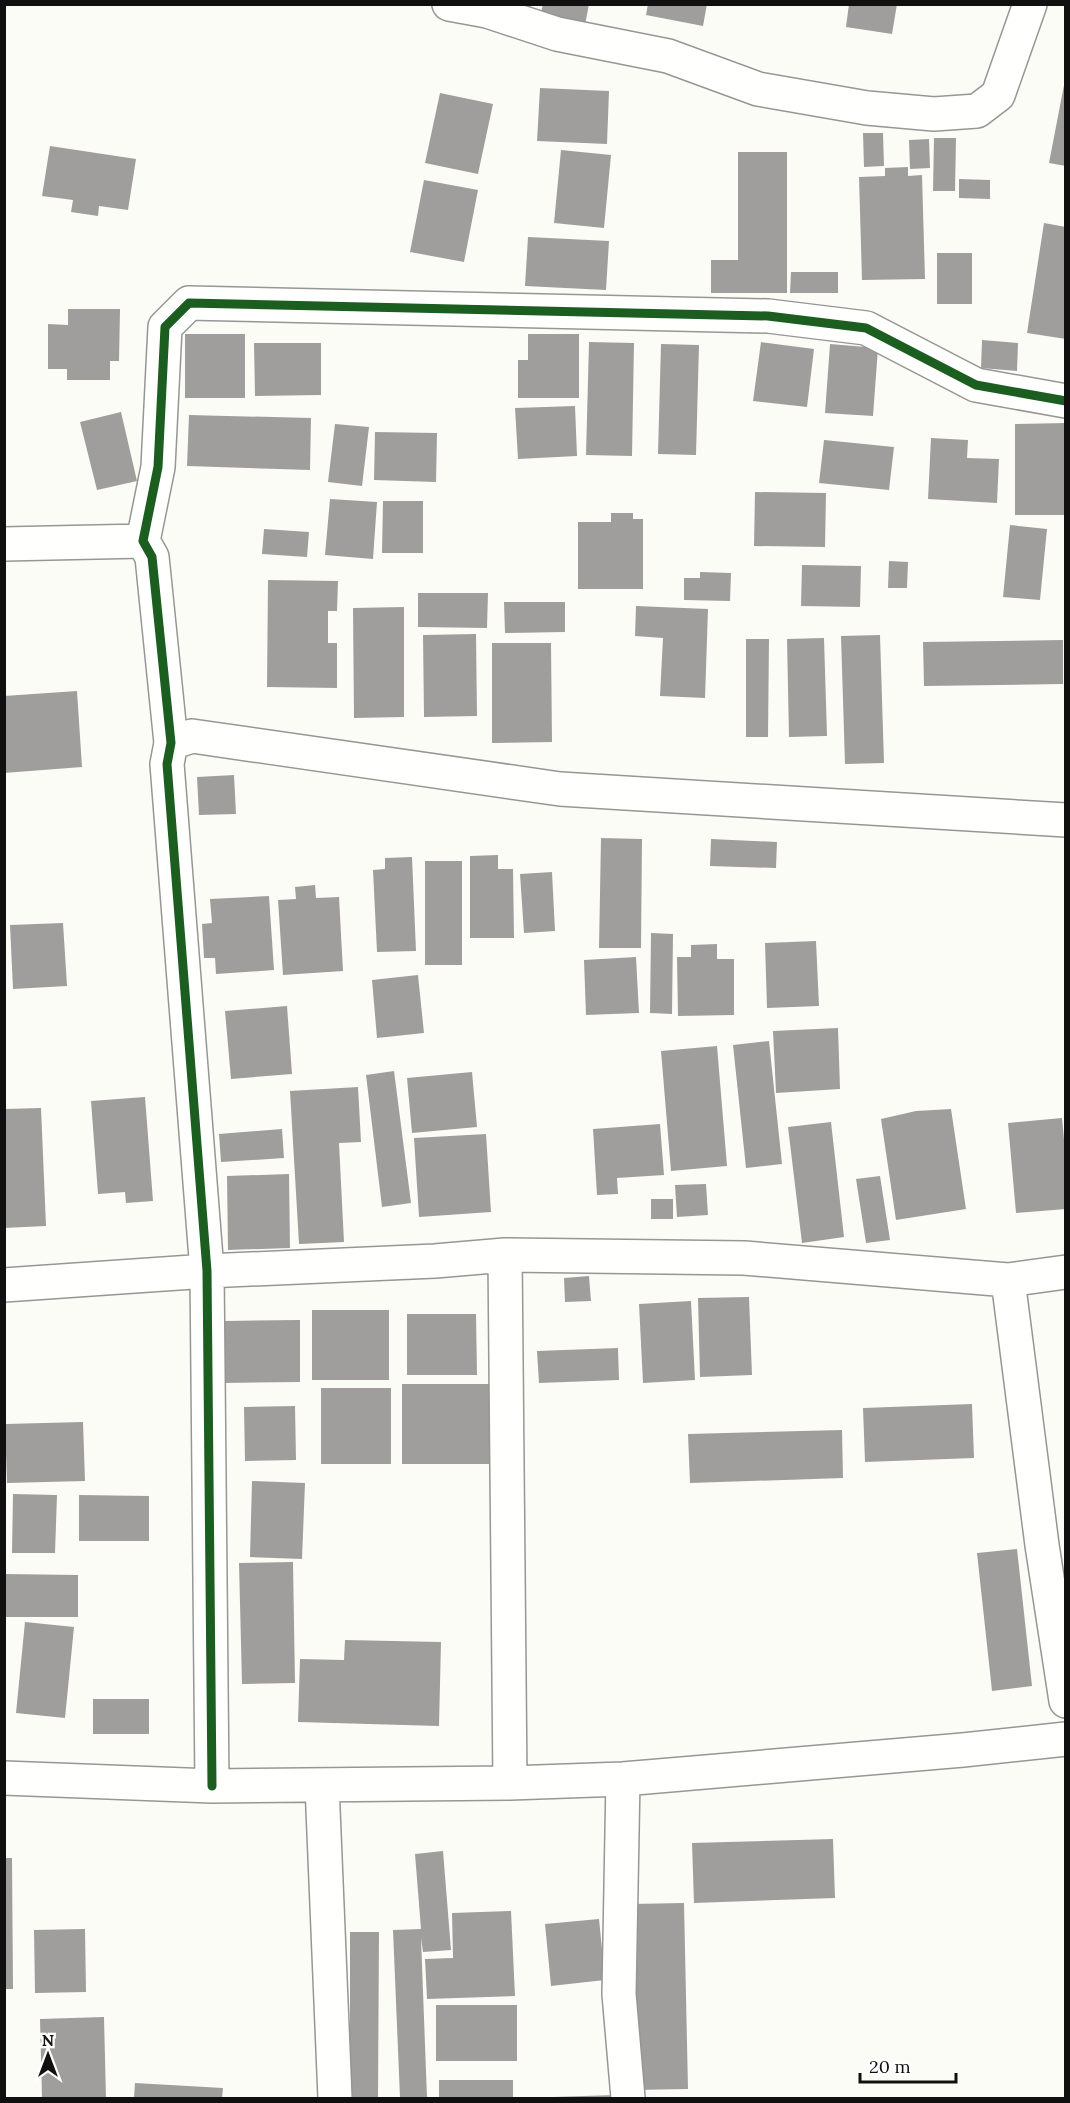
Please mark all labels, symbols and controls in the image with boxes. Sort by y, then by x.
north arrow [18,2025,78,2085]
text: N [42,2030,54,2050]
scale bar [860,2046,956,2084]
text: 20 m [869,2055,911,2078]

